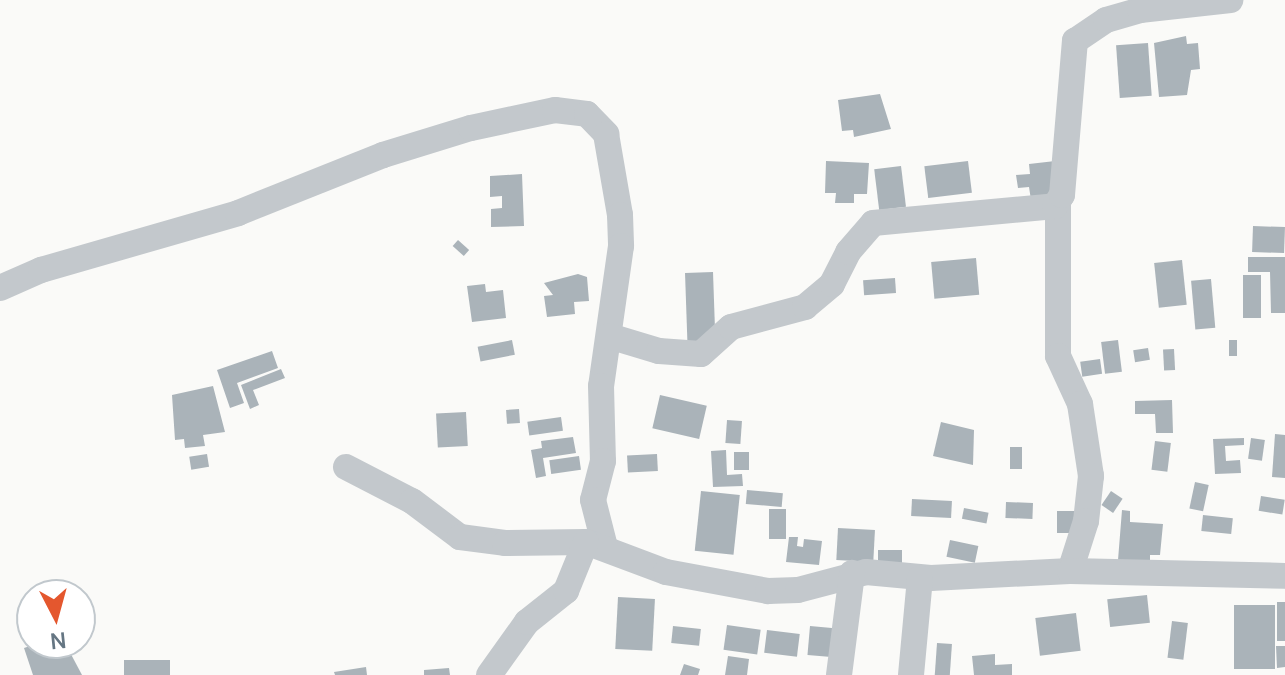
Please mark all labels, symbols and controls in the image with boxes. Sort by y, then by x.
north arrow [16,579,96,659]
text: N [49,625,68,657]

